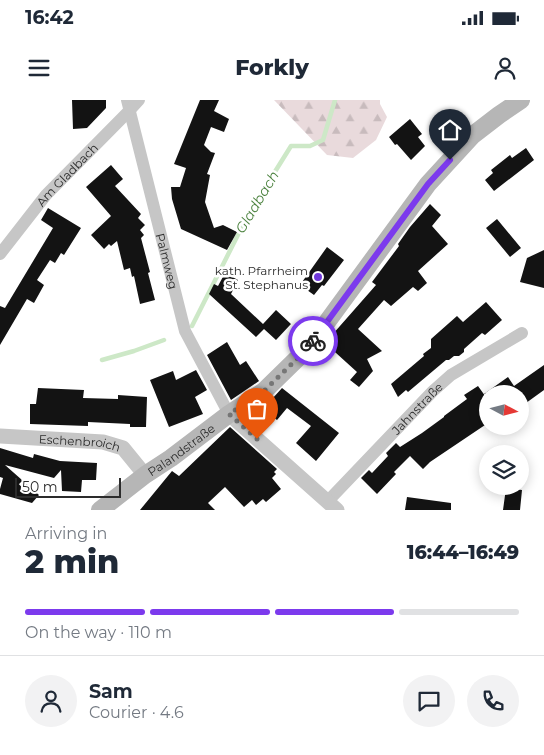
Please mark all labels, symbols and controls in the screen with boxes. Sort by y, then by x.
text: 16:42 [25,6,74,29]
icon: menu [25,54,53,82]
text: Forkly [235,54,309,81]
icon: person [491,54,519,82]
pin [429,109,471,160]
icon: home [436,116,464,144]
street label: Am Gladbach [33,140,101,209]
water label: Gladbach [231,167,283,237]
street label: Palmweg [153,231,182,291]
place label: kath. Pfarrheim St. Stephanus [215,263,308,292]
marker: kath. Pfarrheim St. Stephanus [312,271,324,283]
courier [288,316,338,366]
icon: bike [299,327,327,355]
street label: Jahnstraße [388,379,445,438]
north arrow [479,385,529,435]
map controls [479,385,529,495]
pin [236,388,278,439]
icon: bag [243,395,271,423]
street label: Palandstraße [144,420,218,479]
street label: Eschenbroich [38,431,122,454]
button: layers [479,445,529,495]
scale bar [15,475,121,498]
text: 50 m [22,478,58,496]
text: Arriving in [25,524,107,543]
text: 16:44–16:49 [407,541,519,564]
text: 2 min [25,542,119,581]
text: On the way · 110 m [25,623,172,642]
button: person [25,675,77,727]
button: chat [403,675,455,727]
button: phone [467,675,519,727]
text: Sam [89,680,133,703]
text: Courier · 4.6 [89,703,184,722]

